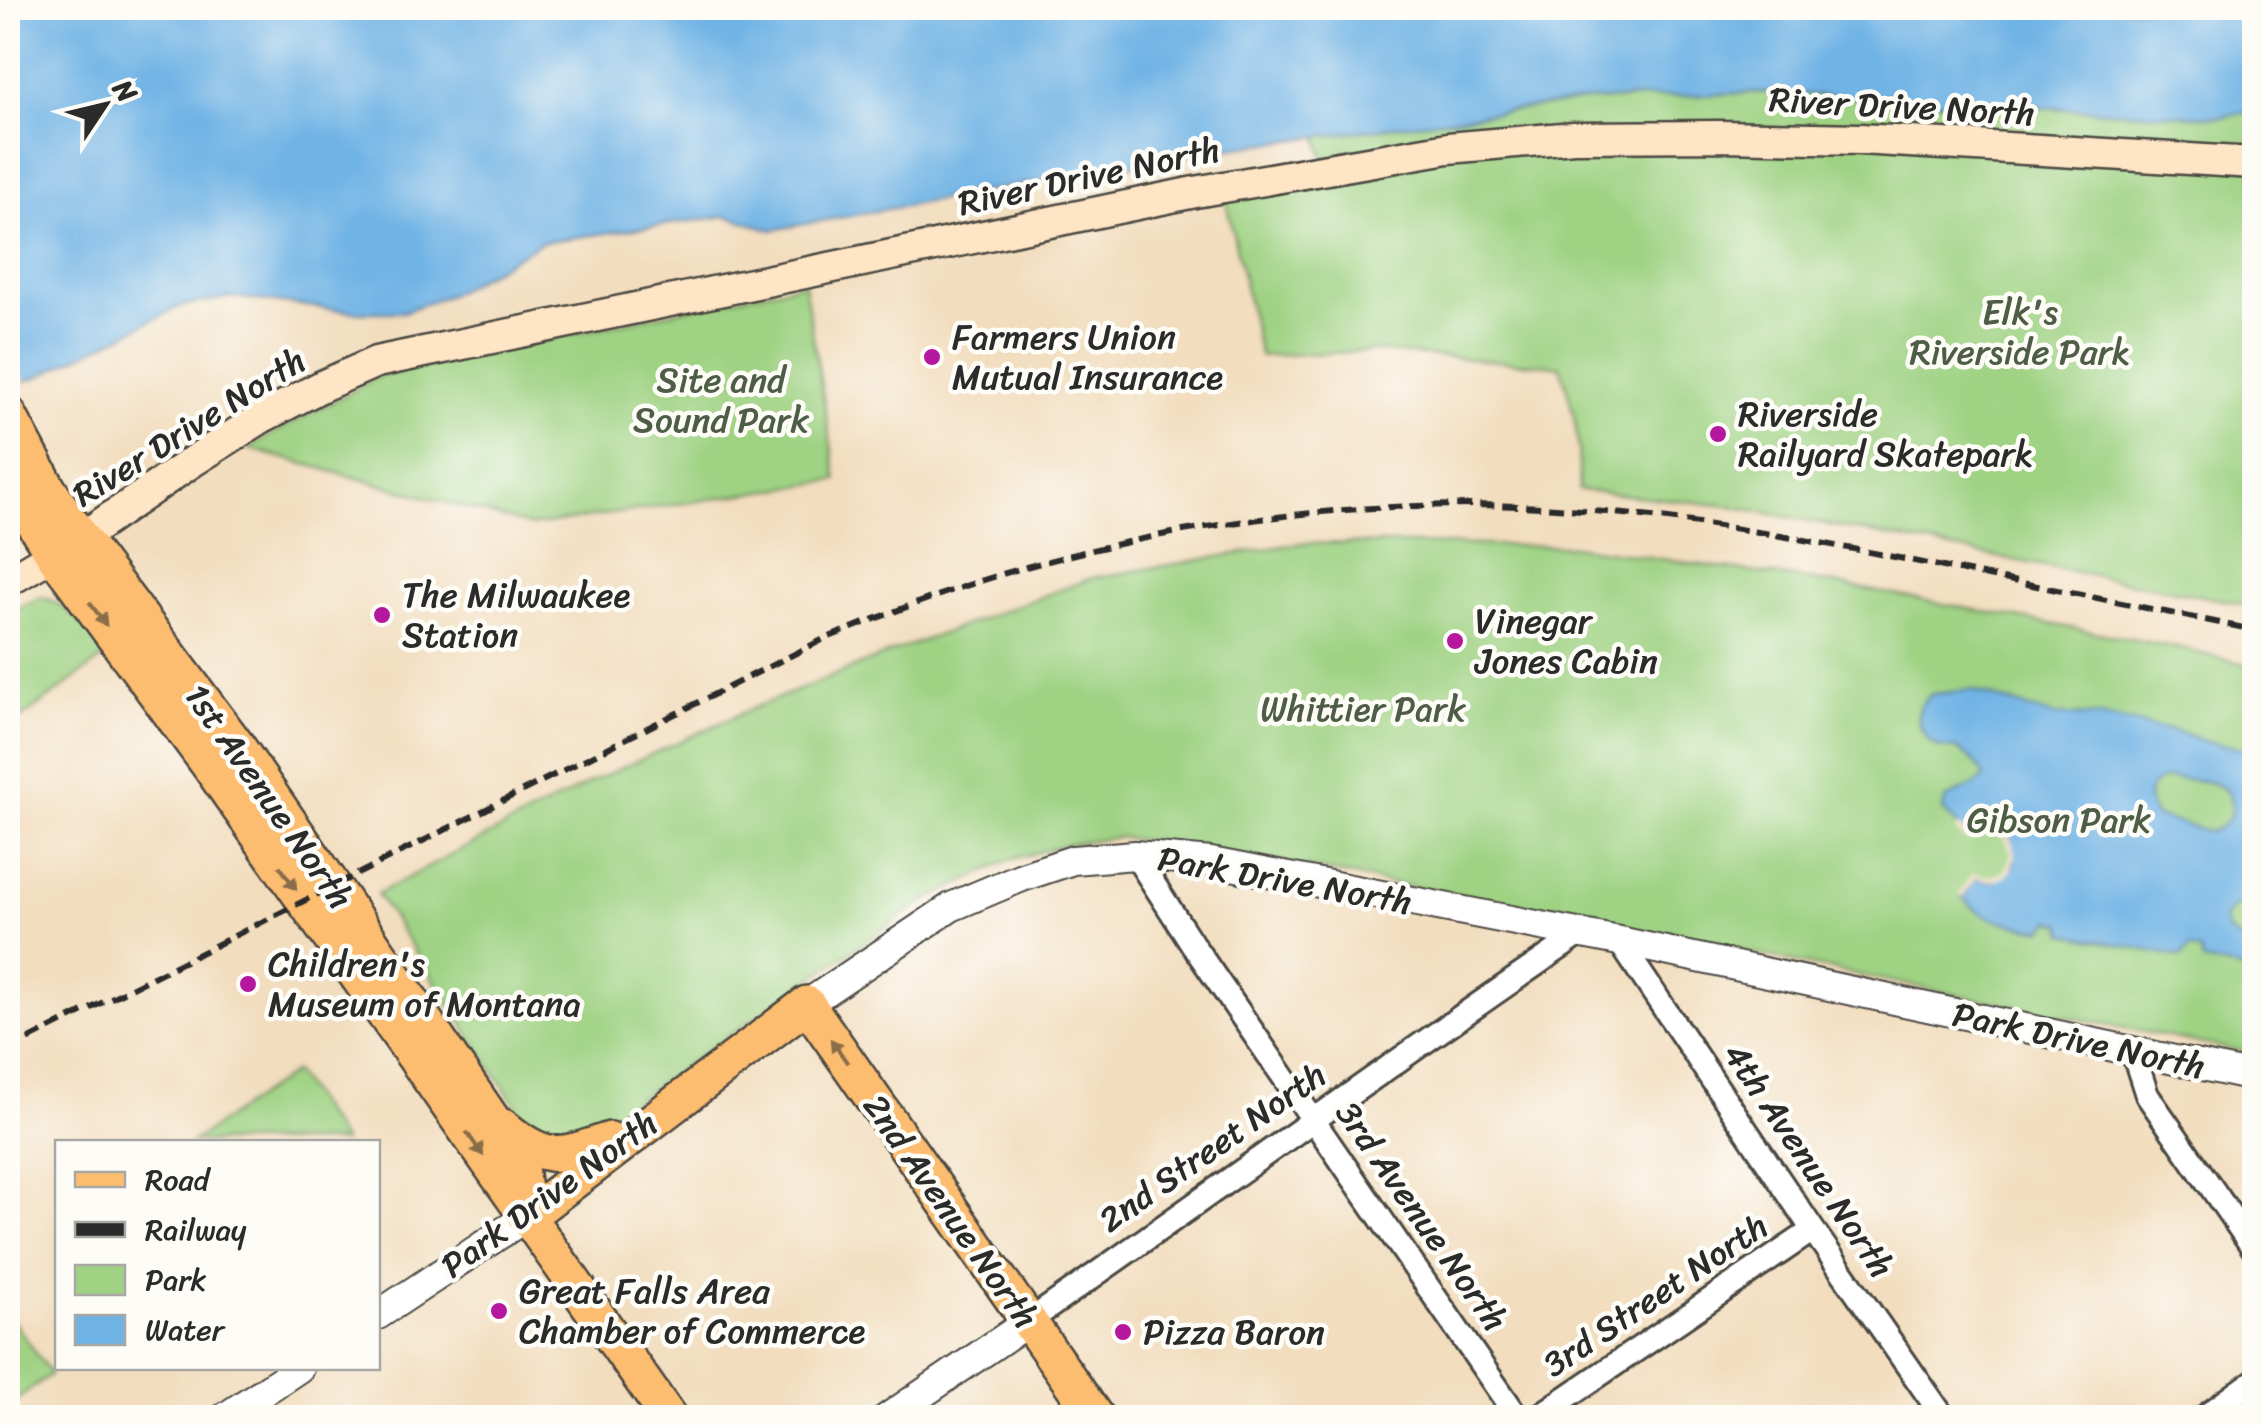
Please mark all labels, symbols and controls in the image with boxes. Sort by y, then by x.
north arrow [55,55,155,155]
text: N [99,68,151,113]
street label: River Drive North [1768,68,2036,144]
street label: River Drive North [952,118,1226,234]
park label: Elk's Riverside Park [1910,281,2130,383]
place label: Farmers Union Mutual Insurance [952,306,1223,408]
street label: River Drive North [60,330,318,524]
marker: Farmers Union Mutual Insurance [921,346,943,368]
park label: Site and Sound Park [633,349,809,451]
place label: Riverside Railyard Skatepark [1738,383,2033,485]
marker: Riverside Railyard Skatepark [1707,423,1729,445]
place label: The Milwaukee Station [402,564,631,666]
place label: Vinegar Jones Cabin [1474,590,1658,692]
one-way arrow [88,601,107,627]
marker: The Milwaukee Station [371,604,393,626]
marker: Vinegar Jones Cabin [1444,630,1466,652]
street label: 1st Avenue North [168,670,370,922]
park label: Whittier Park [1260,678,1466,740]
park label: Gibson Park [1967,789,2152,851]
street label: Park Drive North [1153,827,1417,933]
one-way arrow [278,865,297,891]
place label: Children's Museum of Montana [268,933,581,1035]
marker: Children's Museum of Montana [237,973,259,995]
street label: Park Drive North [1947,983,2211,1097]
street label: 4th Avenue North [1707,1029,1911,1291]
one-way arrow [830,1037,849,1064]
street label: 2nd Street North [1085,1045,1339,1249]
street label: 2nd Avenue North [846,1080,1056,1342]
street label: 3rd Avenue North [1319,1087,1525,1345]
street label: Park Drive North [427,1093,671,1295]
one-way arrow [465,1130,484,1157]
legend [55,1140,380,1370]
text: Road [145,1153,212,1207]
street label: 3rd Street North [1529,1196,1781,1394]
text: Railway [145,1203,247,1257]
text: Park [145,1253,207,1307]
place label: Great Falls Area Chamber of Commerce [519,1260,866,1362]
marker: Great Falls Area Chamber of Commerce [488,1300,510,1322]
place label: Pizza Baron [1143,1301,1325,1363]
text: Water [145,1303,226,1357]
marker: Pizza Baron [1112,1321,1134,1343]

